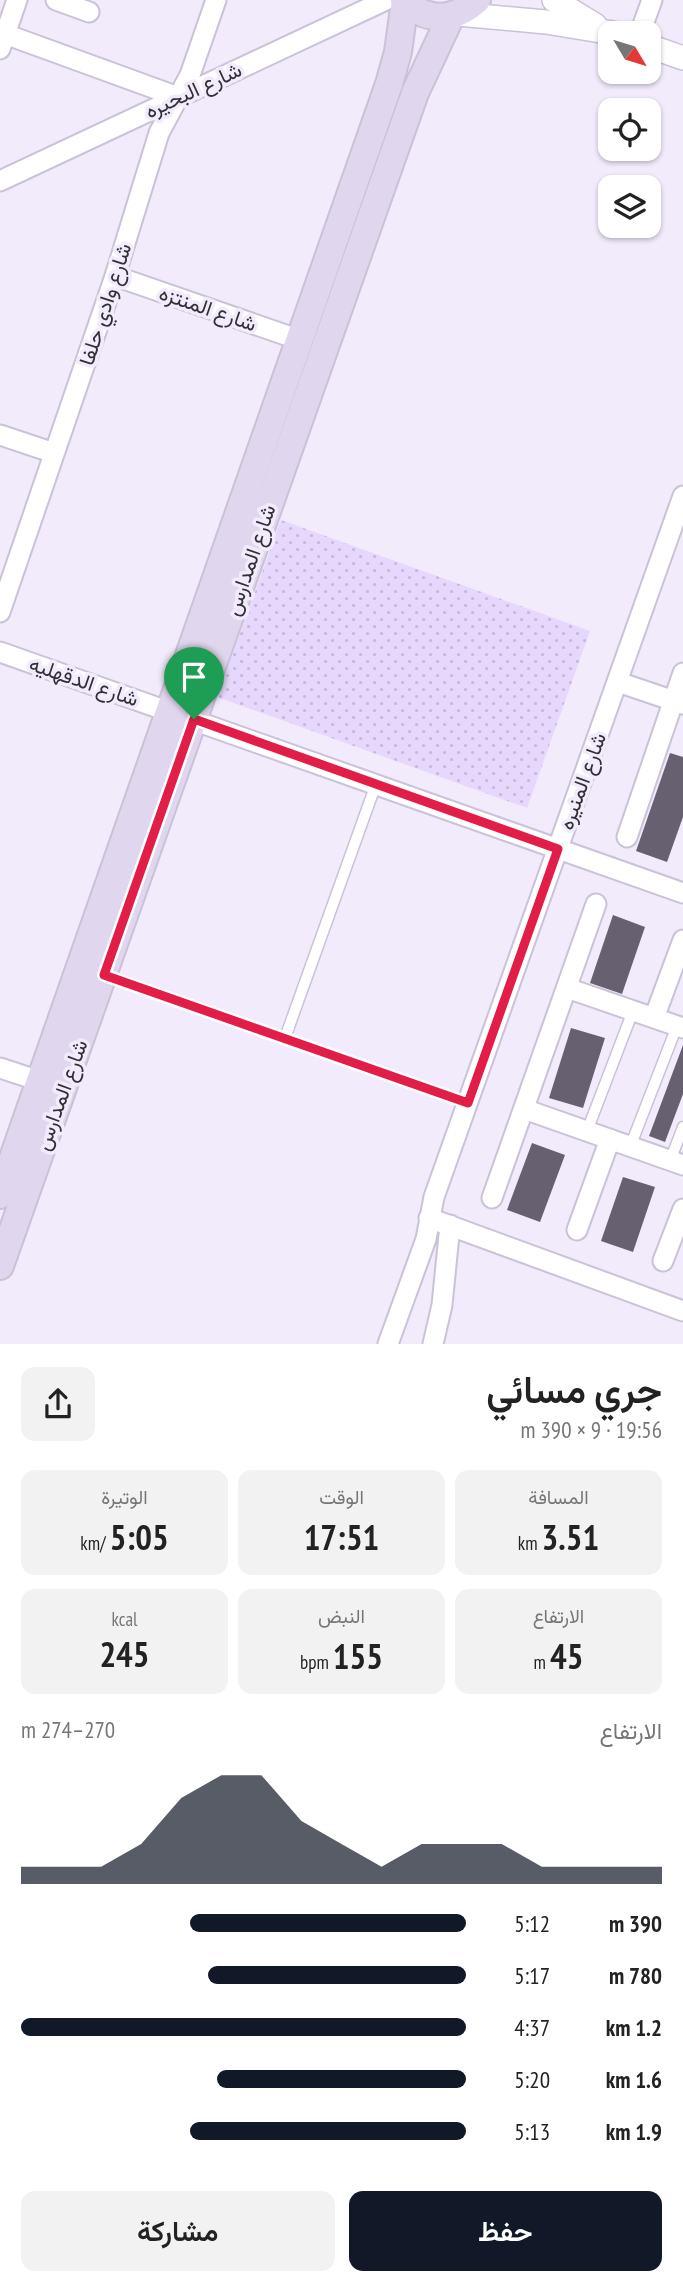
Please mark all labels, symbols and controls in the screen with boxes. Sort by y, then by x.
north arrow [598,21,662,84]
map controls [598,21,661,238]
street label: شارع البحيره [140,56,246,125]
button: locate [598,98,661,161]
button: layers [598,175,661,238]
street label: شارع وادي حلفا [73,239,141,370]
street label: شارع المنتزه [156,279,260,338]
street label: شارع المدارس [218,501,283,620]
pin [164,647,224,719]
street label: شارع الدقهليه [25,650,142,713]
icon: arrive [175,658,213,696]
street label: شارع المنيره [552,729,613,834]
street label: شارع المدارس [28,1036,94,1154]
text: جري مسائي [486,1364,662,1413]
button: share [21,1367,95,1441]
text: 19:56 · 9 × 390 m [521,1415,662,1444]
text: الوتيرة [101,1485,148,1509]
text: الوقت [319,1485,364,1509]
text: المسافة [528,1485,589,1509]
text: 5:05 [110,1514,169,1560]
text: 17:51 [304,1514,379,1560]
text: 3.51 [542,1514,599,1560]
text: /km [80,1531,110,1555]
text: km [518,1531,542,1555]
text: النبض [318,1604,365,1628]
text: الارتفاع [533,1604,584,1628]
text: kcal [112,1607,137,1631]
text: 245 [99,1631,150,1677]
text: 155 [333,1633,383,1679]
text: 45 [550,1633,583,1679]
text: bpm [300,1650,333,1674]
text: m [534,1650,550,1674]
text: 270–274 m [21,1715,115,1744]
text: الارتفاع [600,1716,662,1745]
text: 5:12 [514,1909,550,1938]
text: 390 m [609,1909,662,1938]
text: 5:17 [514,1961,550,1990]
text: 780 m [609,1961,662,1990]
text: 4:37 [514,2013,550,2042]
text: 1.2 km [606,2013,662,2042]
text: 5:20 [514,2065,550,2094]
text: 1.6 km [606,2065,662,2094]
text: 5:13 [514,2117,550,2146]
text: 1.9 km [606,2117,662,2146]
button: مشاركة [21,2191,335,2271]
button: حفظ [349,2191,662,2271]

